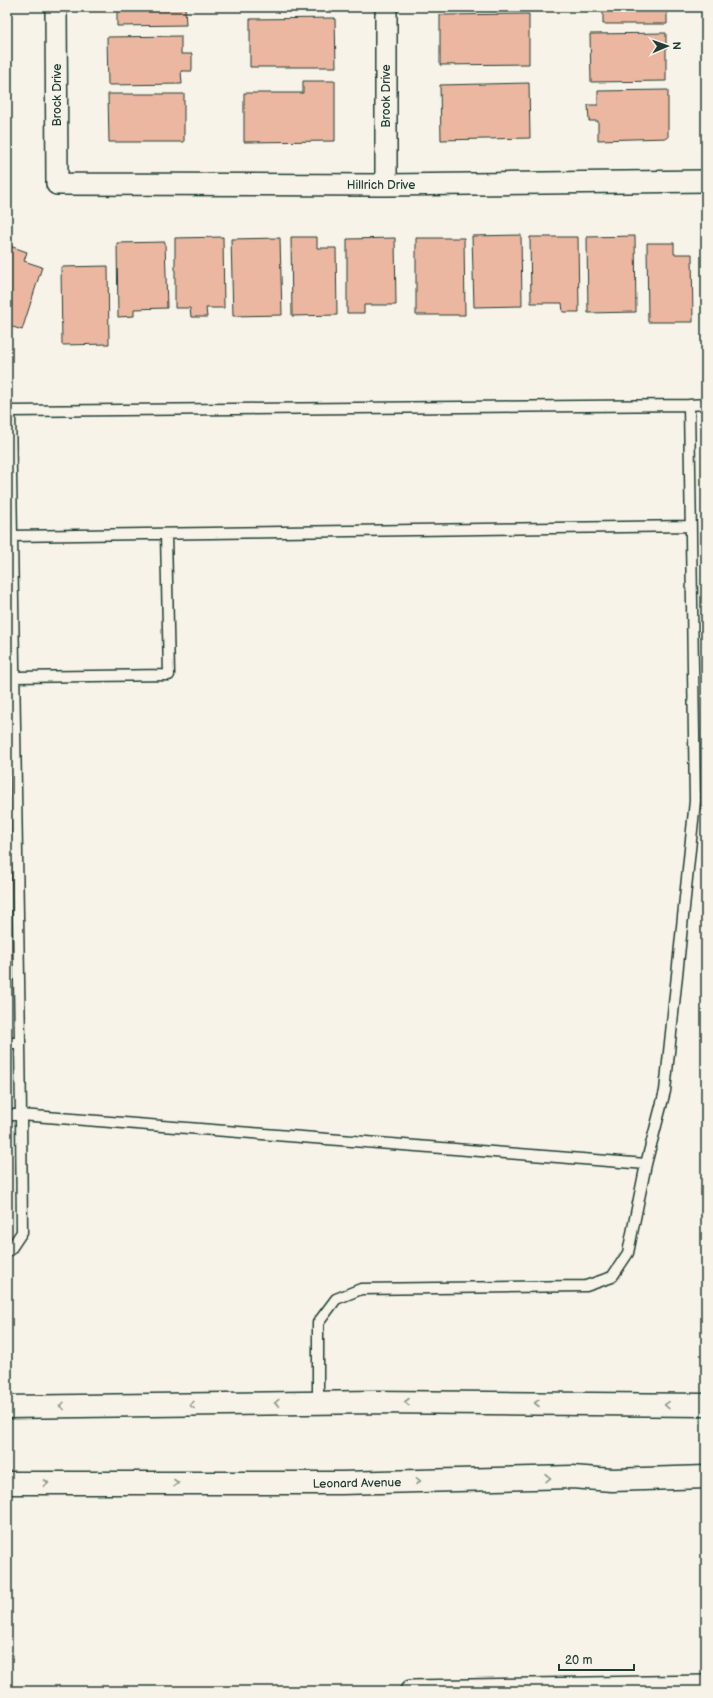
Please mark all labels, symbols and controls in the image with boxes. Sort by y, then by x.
north arrow [647,26,687,66]
text: N [670,41,683,50]
street label: Brock Drive [50,64,65,126]
street label: Brook Drive [379,64,394,128]
street label: Hillrich Drive [347,178,415,193]
one-way arrow [404,1398,410,1406]
one-way arrow [274,1399,280,1408]
one-way arrow [534,1399,540,1407]
one-way arrow [189,1400,195,1409]
one-way arrow [664,1400,670,1409]
one-way arrow [59,1402,65,1411]
one-way arrow [545,1474,551,1482]
street label: Leonard Avenue [313,1475,401,1492]
one-way arrow [415,1477,421,1486]
one-way arrow [43,1479,49,1487]
one-way arrow [173,1479,179,1487]
scale bar [559,1646,634,1672]
text: 20 m [565,1653,592,1668]

